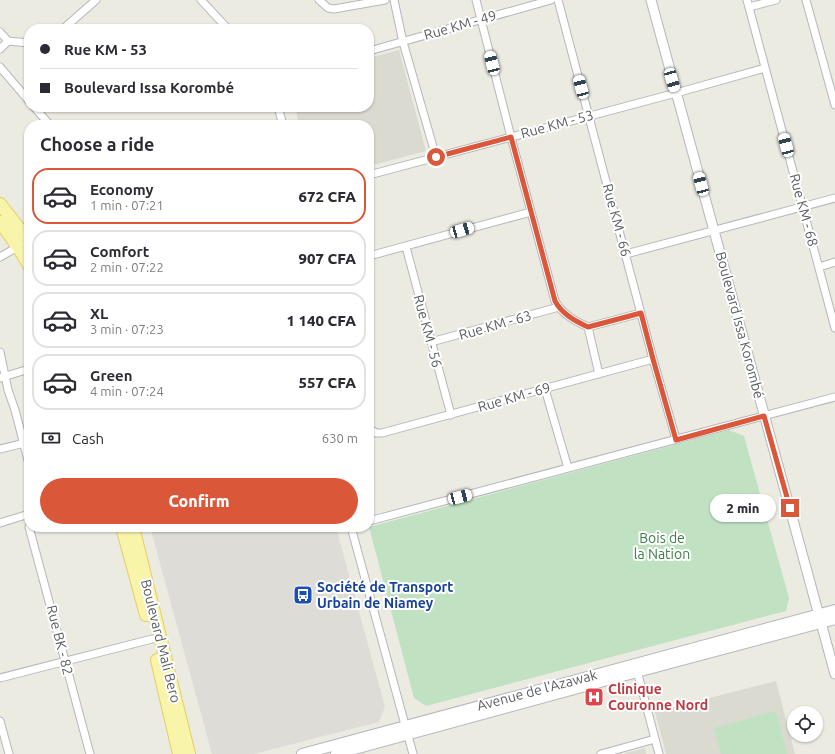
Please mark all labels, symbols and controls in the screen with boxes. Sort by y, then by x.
street label: Rue KM - 49 [422,7,498,43]
text: Rue KM - 53 [64,41,147,58]
car [483,50,501,76]
car [663,67,681,93]
car [572,74,590,100]
text: Boulevard Issa Korombé [64,79,234,96]
street label: Rue KM - 53 [519,107,595,141]
car [777,132,795,158]
text: Choose a ride [40,134,154,154]
route start [427,148,445,166]
car [692,171,710,197]
street label: Rue KM - 68 [787,172,821,248]
icon: car [42,178,78,214]
text: Economy [90,181,154,198]
street label: Rue KM - 66 [600,182,634,258]
text: 672 CFA [299,188,356,205]
text: 1 min · 07:21 [90,198,164,212]
car [449,221,475,239]
icon: car [42,240,78,276]
text: Comfort [90,243,149,260]
text: 907 CFA [299,250,356,267]
street label: Boulevard Issa Korombé [713,250,767,400]
text: 2 min · 07:22 [90,260,164,274]
street label: Rue KM - 56 [411,293,445,369]
icon: car [42,302,78,338]
text: XL [90,305,108,322]
street label: Rue KM - 63 [457,307,533,343]
text: 1 140 CFA [287,312,356,329]
text: 3 min · 07:23 [90,322,164,336]
icon: car [42,364,78,400]
text: Green [90,367,132,384]
text: 557 CFA [299,374,356,391]
street label: Rue KM - 69 [476,379,552,415]
text: 4 min · 07:24 [90,384,164,398]
icon: cash [40,427,62,449]
text: Cash [72,430,104,447]
text: 630 m [322,431,358,445]
button: Confirm [40,478,358,524]
car [447,488,473,506]
callout: 2 min [710,494,776,522]
route end [781,499,799,517]
text: 2 min [726,501,760,515]
park label: Bois de la Nation [634,530,690,562]
street label: Boulevard Mali Bero [138,577,184,705]
place label: Société de Transport Urbain de Niamey [317,579,453,611]
bus stop icon: Société de Transport Urbain de Niamey [292,584,314,606]
street label: Rue BK - 82 [44,603,76,677]
street label: Avenue de l'Azawak [475,666,599,714]
place label: Clinique Couronne Nord [608,681,708,713]
hospital icon: Clinique Couronne Nord [583,686,605,708]
map controls [787,706,823,742]
button: locate [787,706,823,742]

